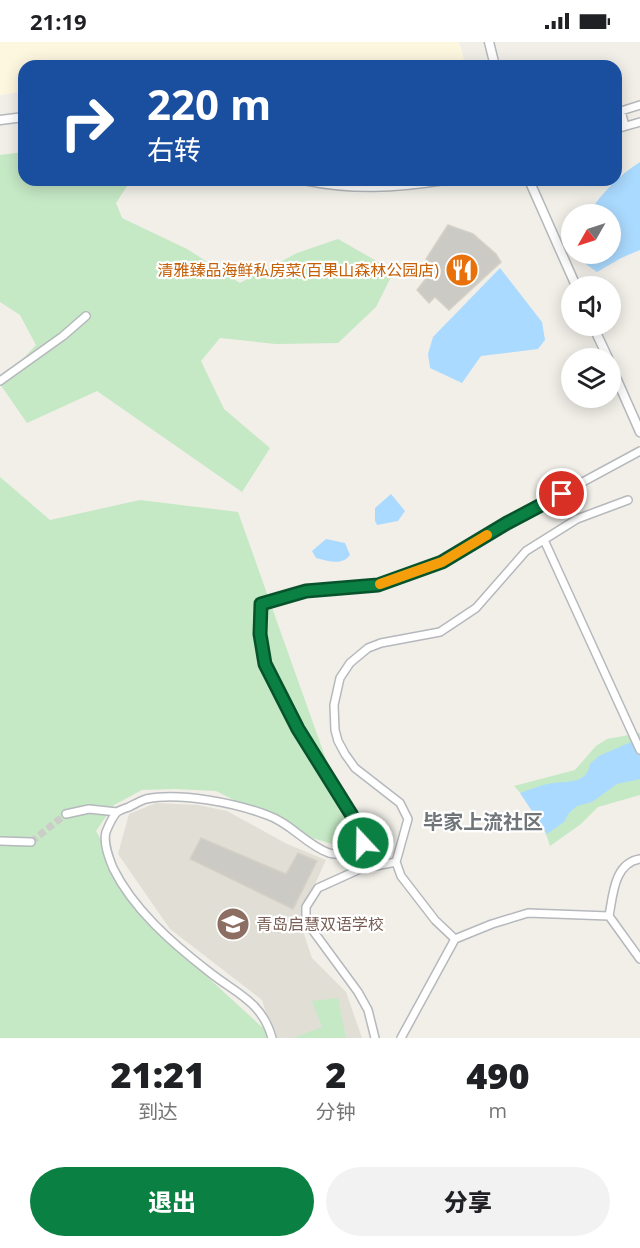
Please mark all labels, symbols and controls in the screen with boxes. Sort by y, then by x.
text: 21:19 [30,6,87,36]
text: 220 m [147,75,271,132]
icon: right [48,84,126,162]
text: 右转 [147,131,201,168]
north arrow [561,204,621,264]
map controls [561,204,621,408]
restaurant icon: 清雅臻品海鲜私房菜(百果山森林公园店) [444,252,480,288]
place label: 清雅臻品海鲜私房菜(百果山森林公园店) [158,259,439,281]
button: sound [561,276,621,336]
button: layers [561,348,621,408]
pin [536,468,587,519]
icon: arrive [545,477,578,510]
district label: 毕家上流社区 [423,808,543,835]
position arrow [331,811,395,875]
school or university icon: 青岛启慧双语学校 [215,906,251,942]
place label: 青岛启慧双语学校 [256,913,384,935]
text: 21:21 [110,1050,205,1099]
text: 2 [325,1050,346,1099]
text: 490 [466,1051,530,1100]
text: m [489,1097,507,1124]
text: 到达 [138,1098,178,1125]
text: 分钟 [316,1098,356,1125]
button: 退出 [30,1167,314,1236]
button: 分享 [326,1167,610,1236]

